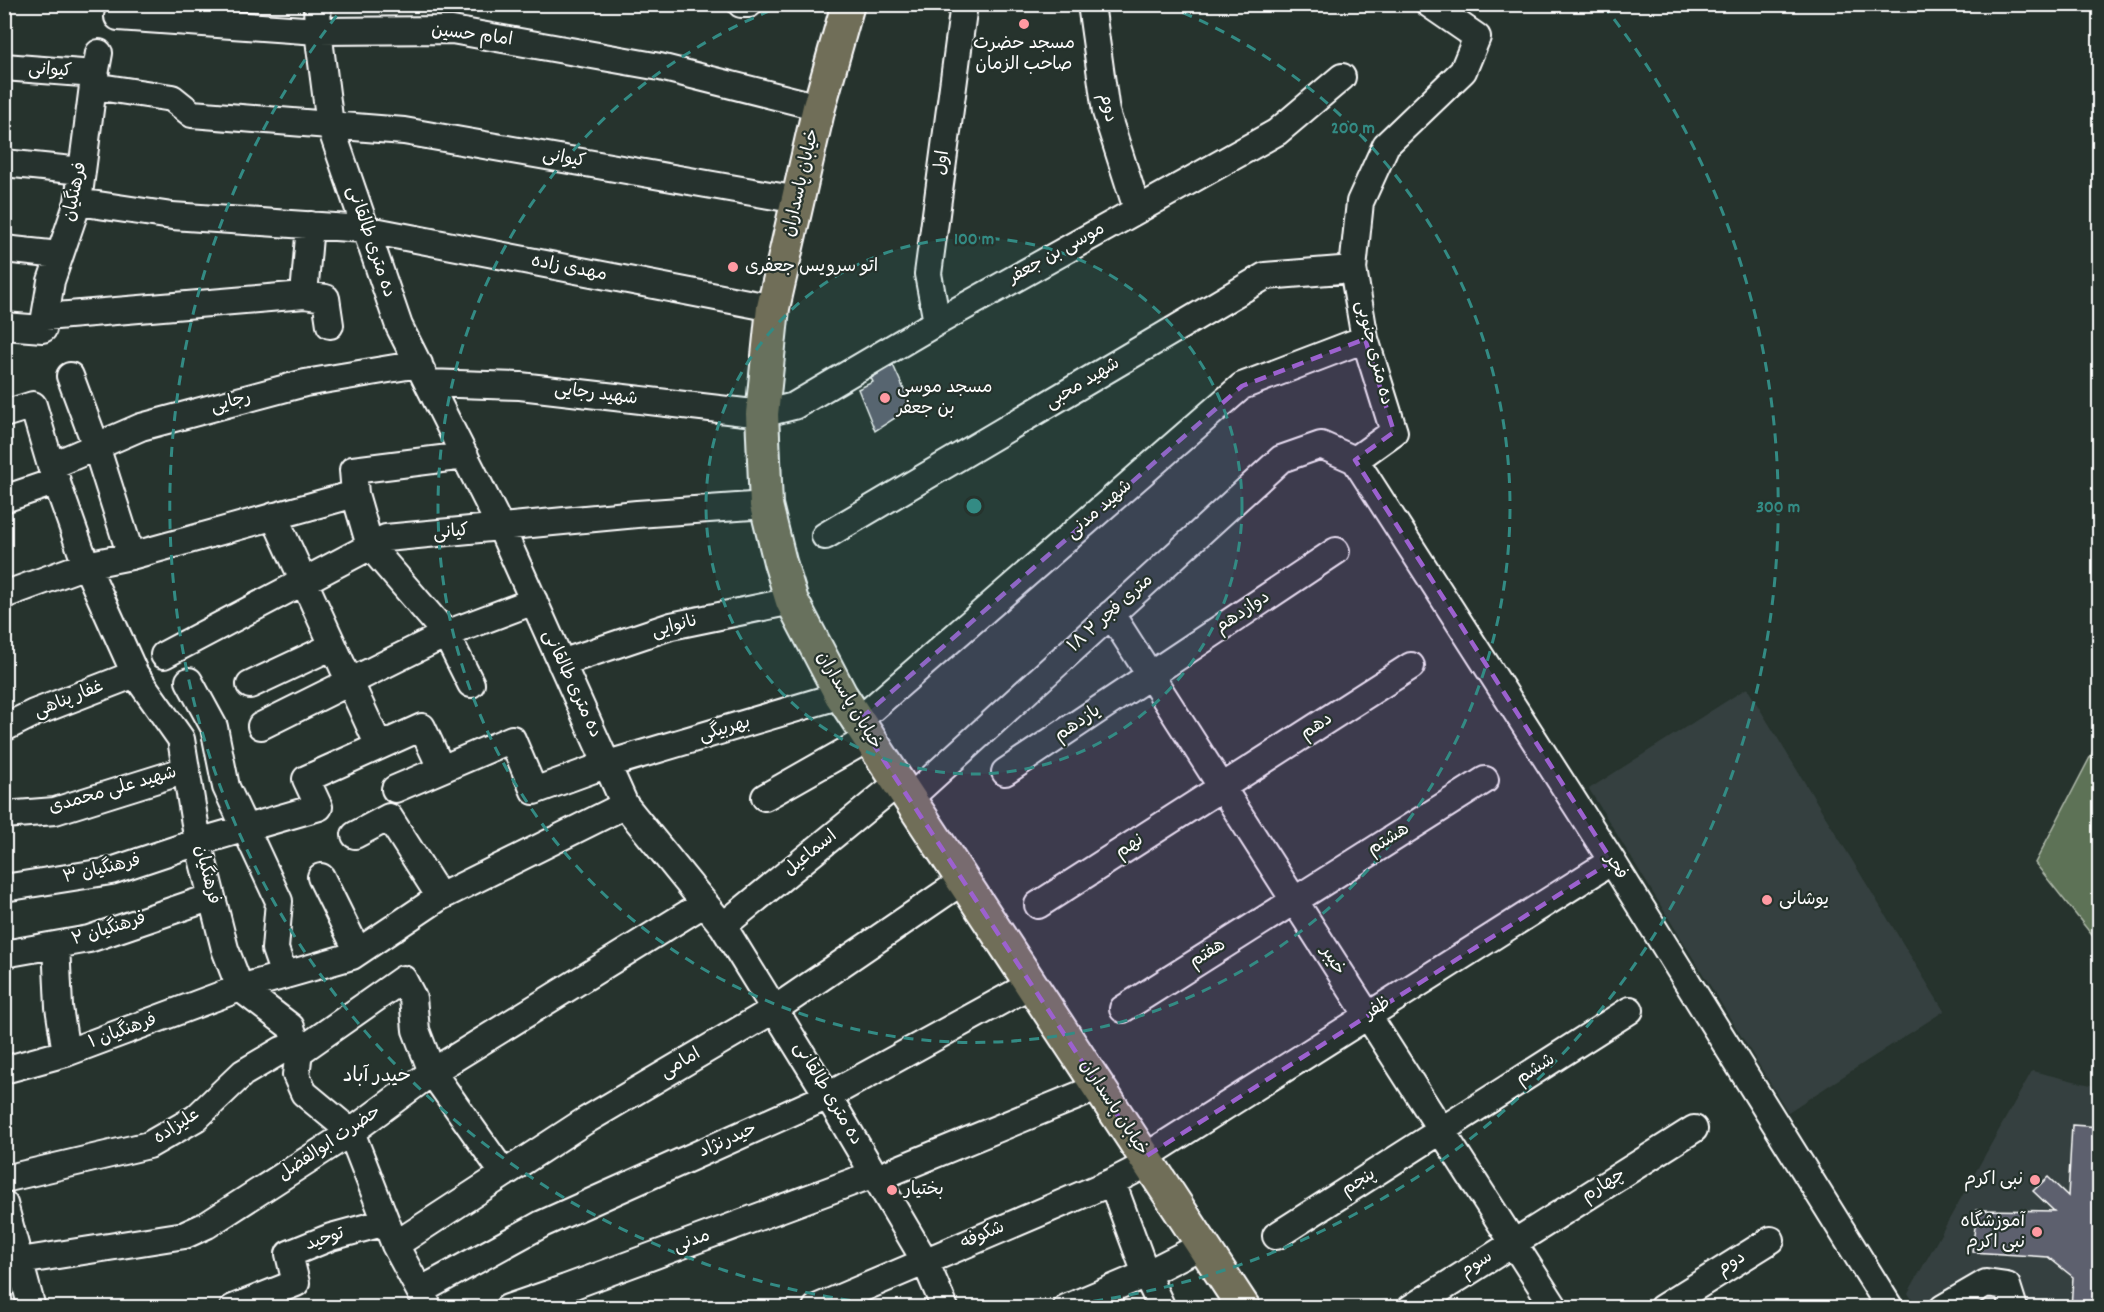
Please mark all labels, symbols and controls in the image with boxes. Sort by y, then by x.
marker: مسجد حضرت صاحب الزمان [1017,17,1031,31]
street label: امام حسین [430,19,514,53]
place label: مسجد حضرت صاحب الزمان [973,32,1075,78]
street label: کیوانی [27,57,73,85]
street label: دوم [1092,91,1122,125]
text: 200 m [1331,117,1375,142]
street label: خیابان پاسداران [777,127,827,239]
street label: کیوانی [540,143,588,175]
street label: اول [929,149,957,177]
street label: فرهنگیان [58,160,94,224]
street label: ده متری طالقانی [339,183,401,301]
street label: موسی بن جعفر [1002,217,1110,292]
text: 100 m [954,228,994,253]
street label: مهدی زاده [529,249,609,289]
place label: اتو سرویس جعفری [745,255,878,280]
marker: اتو سرویس جعفری [726,260,740,274]
street label: ده متری جنوبی [1348,298,1398,408]
street label: شهید محبی [1041,352,1125,416]
place label: مسجد موسی بن جعفر [895,376,992,422]
street label: شهید رجایی [553,377,639,413]
street label: رجایی [208,386,254,420]
marker: مسجد موسی بن جعفر [878,391,892,405]
street label: شهید مدنی [1061,474,1139,546]
centre of rings [964,496,984,516]
text: 300 m [1756,496,1800,521]
street label: کیانی [432,519,470,547]
street label: ۱۸ متری فجر ۲ [1063,569,1159,659]
street label: دوازدهم [1211,586,1275,640]
street label: نانوایی [649,609,701,645]
street label: ده متری طالقانی [535,626,607,742]
street label: خیابان پاسداران [809,647,887,755]
street label: غفار پناهی [30,675,108,725]
street label: یازدهم [1050,699,1106,749]
street label: دهم [1296,707,1338,747]
street label: بهربیگی [696,711,754,749]
street label: شهید علی محمدی [46,761,180,821]
street label: هشتم [1363,817,1415,863]
street label: اسماعیل [779,825,843,883]
street label: نهم [1111,829,1149,865]
street label: فرهنگیان [187,843,225,907]
street label: فجر [1596,847,1633,885]
street label: فرهنگیان ۳ [61,849,143,891]
place label: یوشانی [1779,888,1829,913]
marker: یوشانی [1760,893,1774,907]
street label: فرهنگیان ۲ [69,907,149,953]
street label: هفتم [1185,933,1231,975]
street label: خیبر [1312,940,1351,981]
street label: ظفر [1358,991,1396,1028]
street label: فرهنگیان ۱ [85,1008,161,1056]
street label: ده متری طالقانی [786,1038,868,1150]
street label: امامی [656,1042,706,1086]
street label: ششم [1511,1048,1561,1092]
street label: خیابان پاسداران [1073,1055,1153,1161]
district label: حیدر آباد [343,1063,411,1091]
street label: حضرت ابوالفضل [273,1100,387,1188]
street label: علیزاده [149,1103,205,1151]
street label: حیدرنژاد [695,1117,761,1165]
street label: پنجم [1337,1163,1381,1203]
street label: چهارم [1577,1163,1631,1209]
place label: نبی اکرم [1964,1168,2023,1193]
marker: نبی اکرم [2028,1173,2042,1187]
place label: بختیار [902,1178,944,1203]
marker: بختیار [885,1183,899,1197]
place label: آموزشگاه نبی اکرم [1961,1210,2027,1256]
street label: شکوفه [957,1216,1009,1256]
street label: توحید [302,1221,349,1258]
street label: مدنی [670,1224,714,1260]
marker: آموزشگاه نبی اکرم [2030,1225,2044,1239]
street label: سوم [1456,1245,1498,1285]
street label: دوم [1713,1246,1751,1282]

